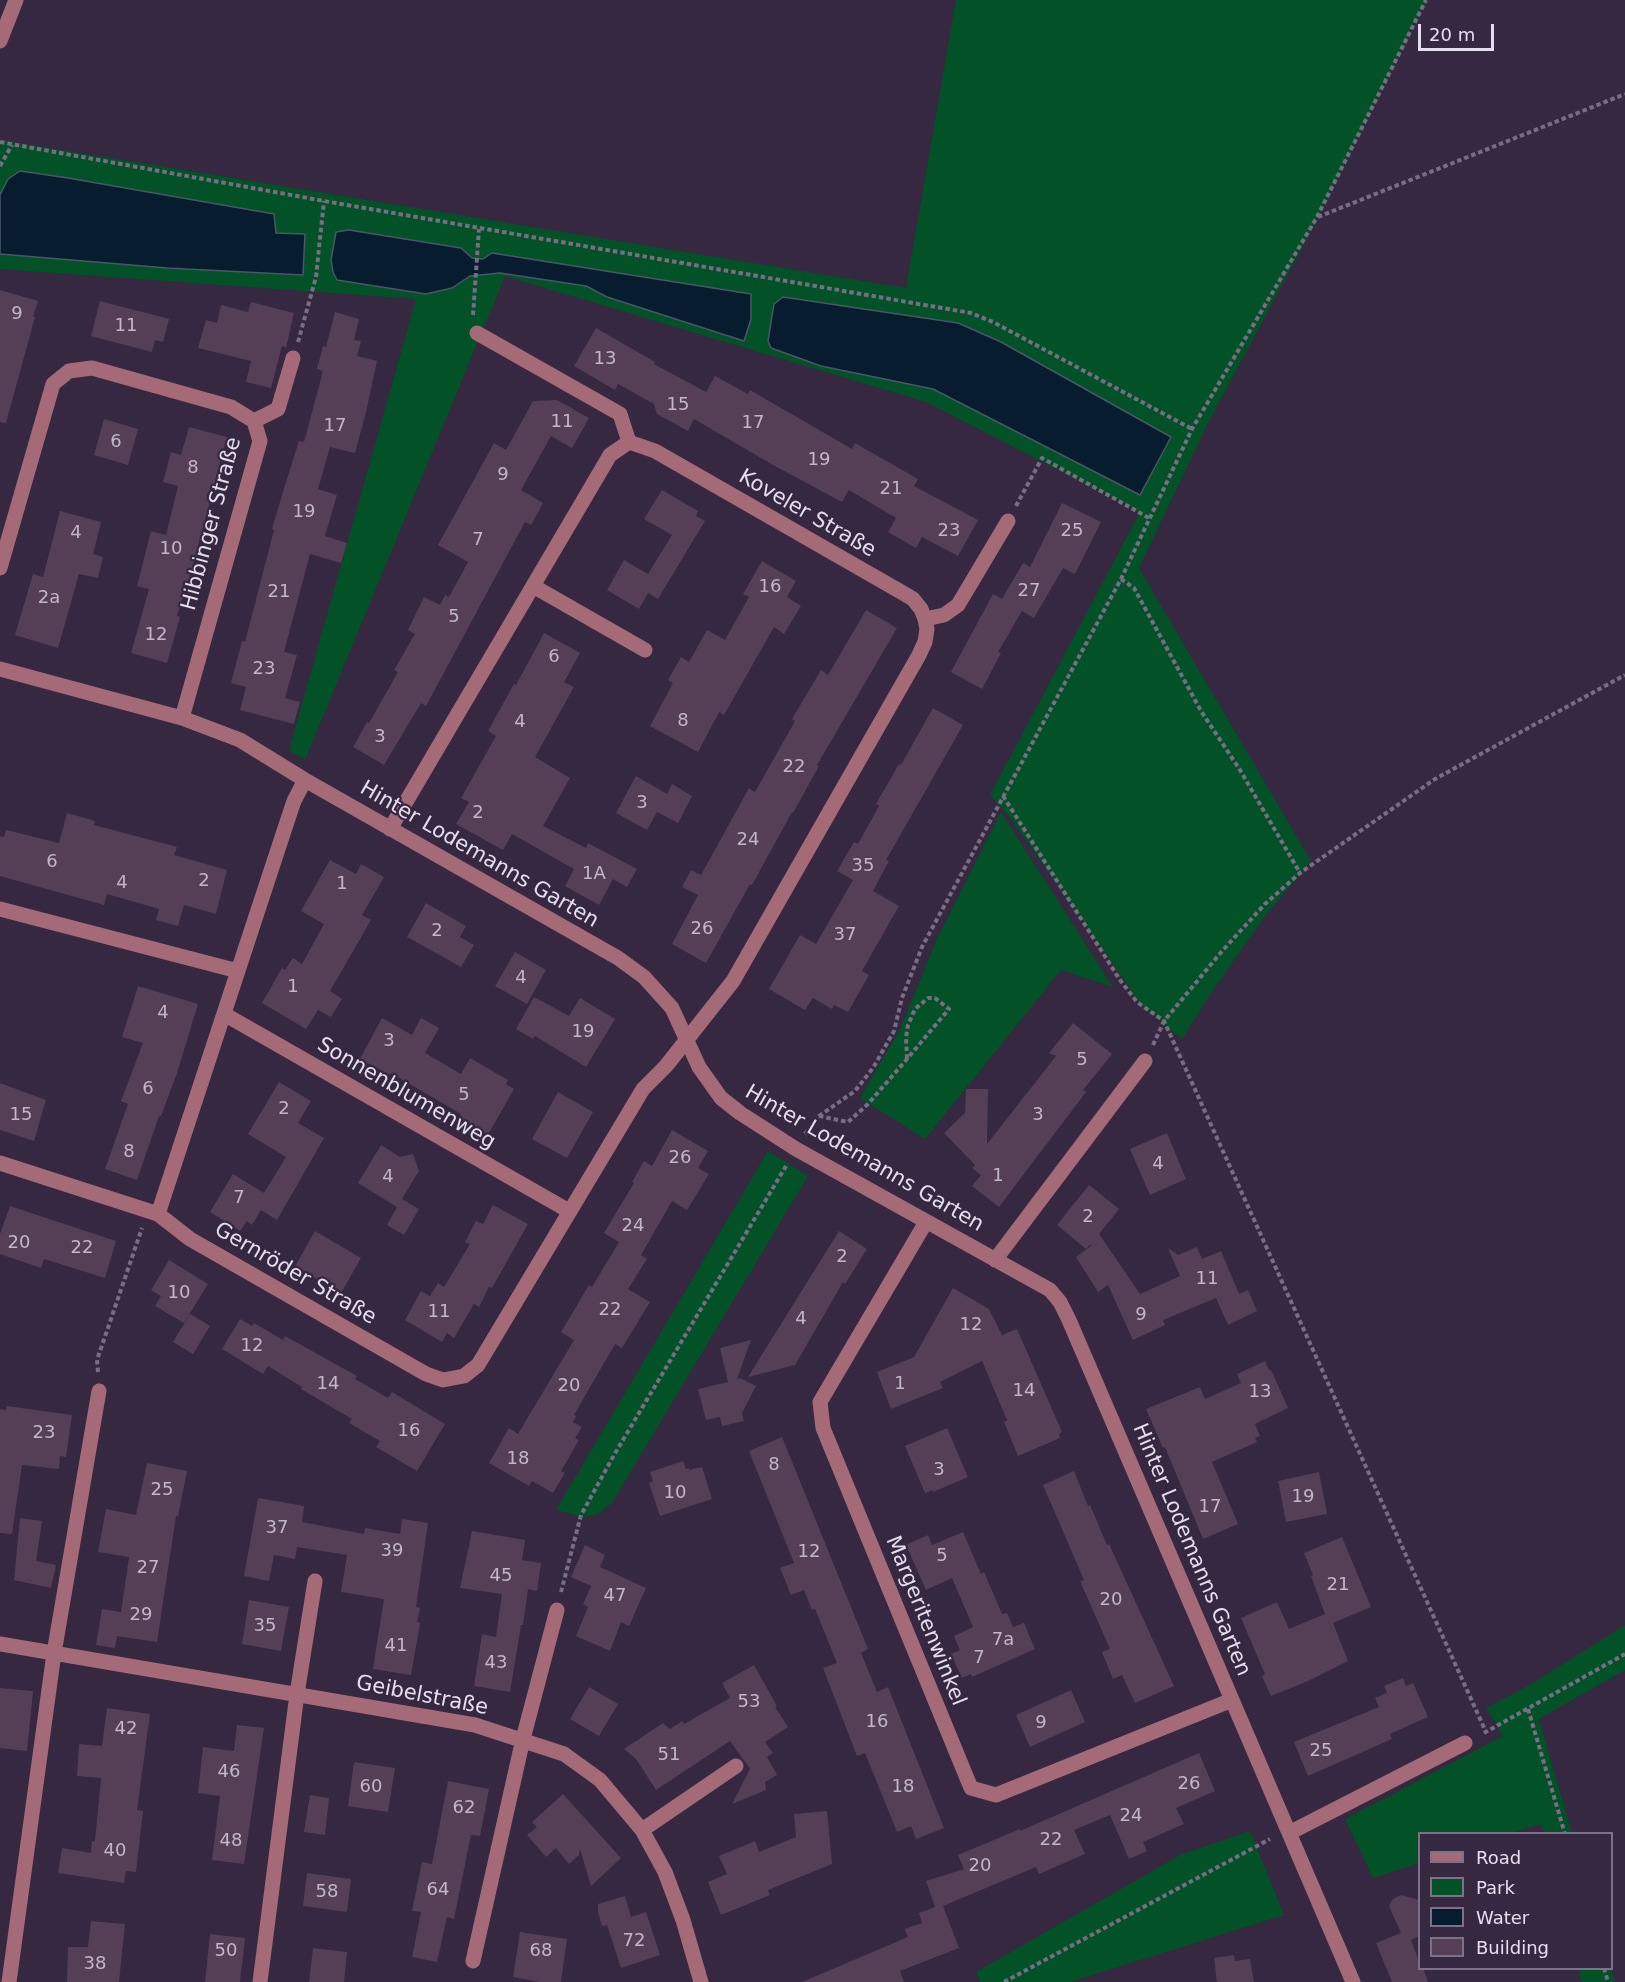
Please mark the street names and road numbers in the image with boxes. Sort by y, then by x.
street label: Hibbinger Straße [177,435,247,613]
street label: Koveler Straße [734,465,880,563]
street label: Hinter Lodemanns Garten [355,776,603,934]
street label: Sonnenblumenweg [312,1033,500,1155]
street label: Hinter Lodemanns Garten [740,1080,988,1238]
street label: Gernröder Straße [210,1217,380,1331]
street label: Hinter Lodemanns Garten [1126,1420,1256,1680]
street label: Margeritenwinkel [879,1532,971,1710]
street label: Geibelstraße [354,1671,490,1721]

